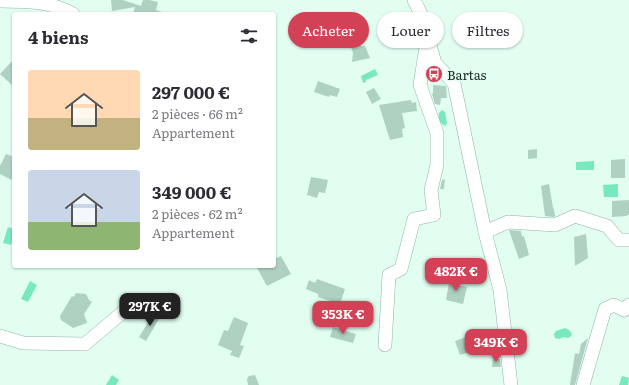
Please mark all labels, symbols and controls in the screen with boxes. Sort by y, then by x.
chip: Acheter [288,12,369,48]
chip: Louer [377,12,444,48]
chip: Filtres [452,12,523,48]
text: 4 biens [28,24,88,49]
icon: filters [238,25,260,47]
bus stop icon: Bartas [424,64,444,84]
place label: Bartas [447,65,487,84]
text: 297 000 € [152,79,230,104]
icon: home [60,86,108,134]
text: 2 pièces · 66 m² [152,104,243,123]
text: Appartement [152,123,235,142]
text: 349 000 € [152,179,232,204]
icon: home [60,186,108,234]
text: 2 pièces · 62 m² [152,204,243,223]
text: Appartement [152,223,235,242]
pin: 482K € [423,258,489,292]
text: 482K € [434,261,478,280]
pin: 297K € [117,293,183,327]
text: 297K € [128,296,172,315]
pin: 353K € [310,301,376,335]
text: 353K € [321,304,365,323]
pin: 349K € [463,329,529,363]
text: 349K € [474,332,518,351]

